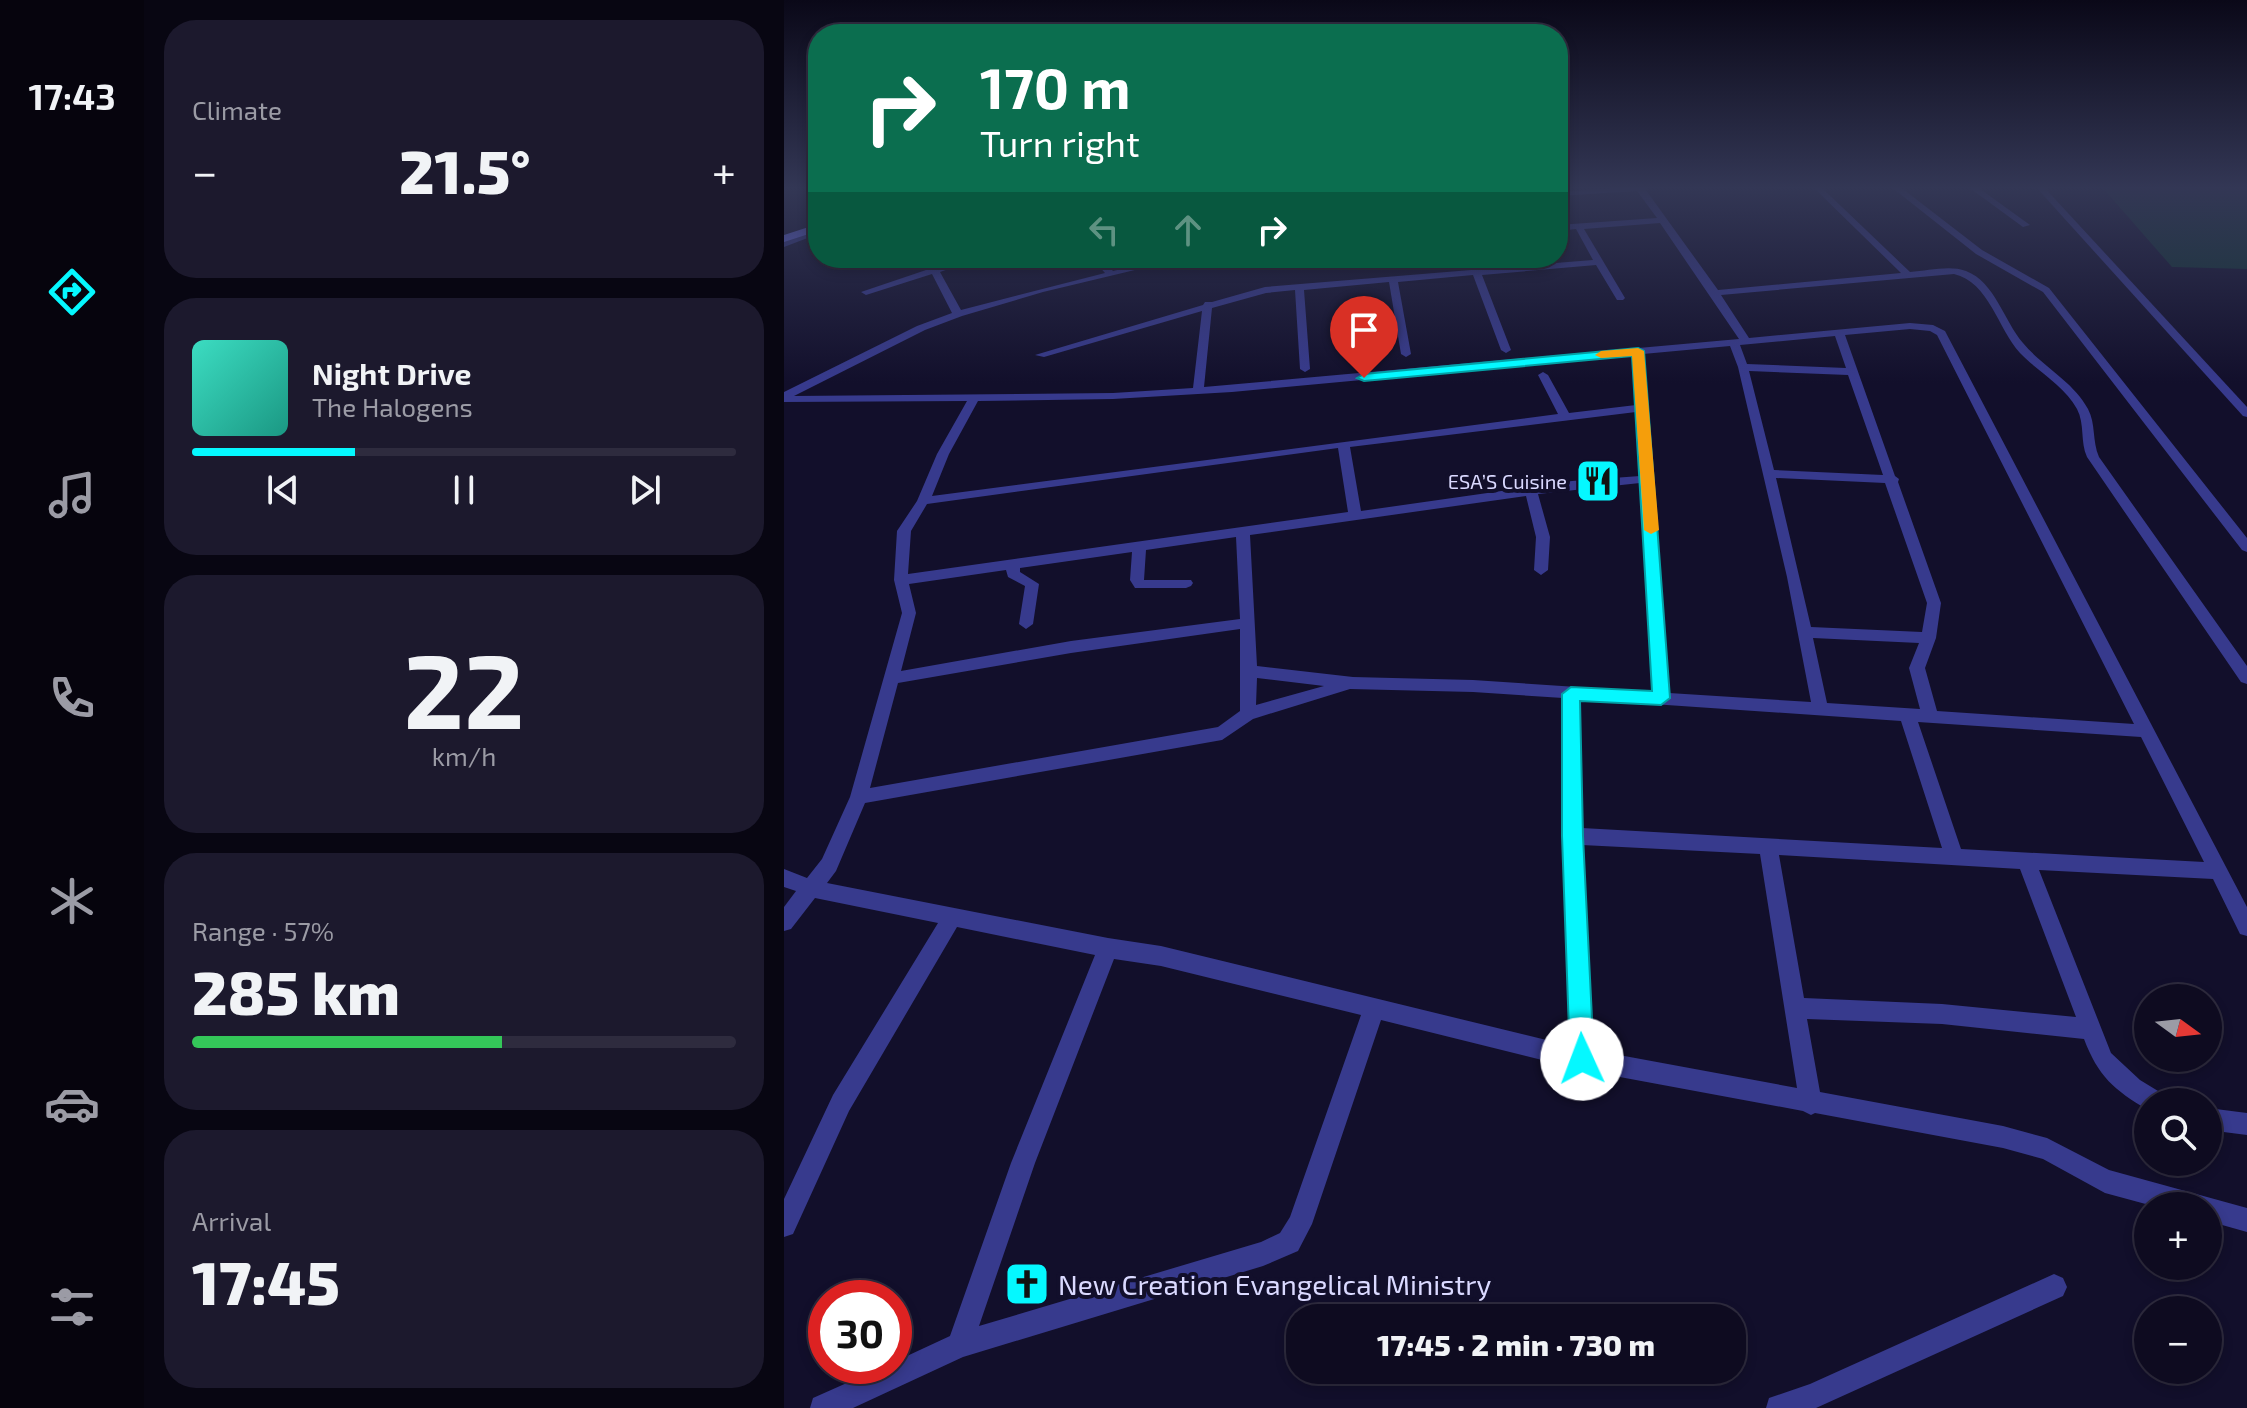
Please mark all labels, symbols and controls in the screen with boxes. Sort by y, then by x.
text: 170 m [980,53,1131,120]
icon: right [848,56,952,160]
text: 17:43 [28,74,116,117]
text: Climate [192,94,282,125]
text: Turn right [980,121,1140,164]
text: 21.5° [399,134,530,206]
text: − [192,144,218,197]
text: + [712,144,736,197]
icon: left [1082,208,1126,252]
icon: ahead [1166,208,1210,252]
icon: right [1250,208,1294,252]
icon: directions [44,264,100,320]
pin [1330,296,1398,378]
icon: arrive [1342,308,1386,352]
text: Night Drive [312,355,471,391]
text: The Halogens [312,391,473,422]
restaurant icon: ESA’S Cuisine [1574,457,1622,505]
icon: music [44,467,100,523]
icon: previous [261,468,305,512]
icon: pause [442,468,486,512]
icon: next [623,468,667,512]
place label: ESA’S Cuisine [1448,469,1567,493]
text: 22 [404,625,524,750]
icon: phone [44,670,100,726]
text: km/h [432,740,496,771]
icon: climate [44,873,100,929]
text: Range · 57% [192,915,334,946]
text: 285 km [192,955,400,1027]
north arrow [2134,984,2222,1072]
map controls [2134,984,2222,1384]
position arrow [1540,1017,1624,1101]
icon: car [44,1076,100,1132]
button: search [2134,1088,2222,1176]
button: + [2134,1192,2222,1280]
text: Arrival [192,1205,271,1236]
text: 17:45 [192,1245,340,1317]
church icon: New Creation Evangelical Ministry [1003,1260,1051,1308]
place label: New Creation Evangelical Ministry [1058,1267,1491,1301]
icon: filters [44,1279,100,1335]
speed limit sign: 30 [808,1280,912,1384]
button: − [2134,1296,2222,1384]
text: 17:45 · 2 min · 730 m [1377,1326,1655,1362]

